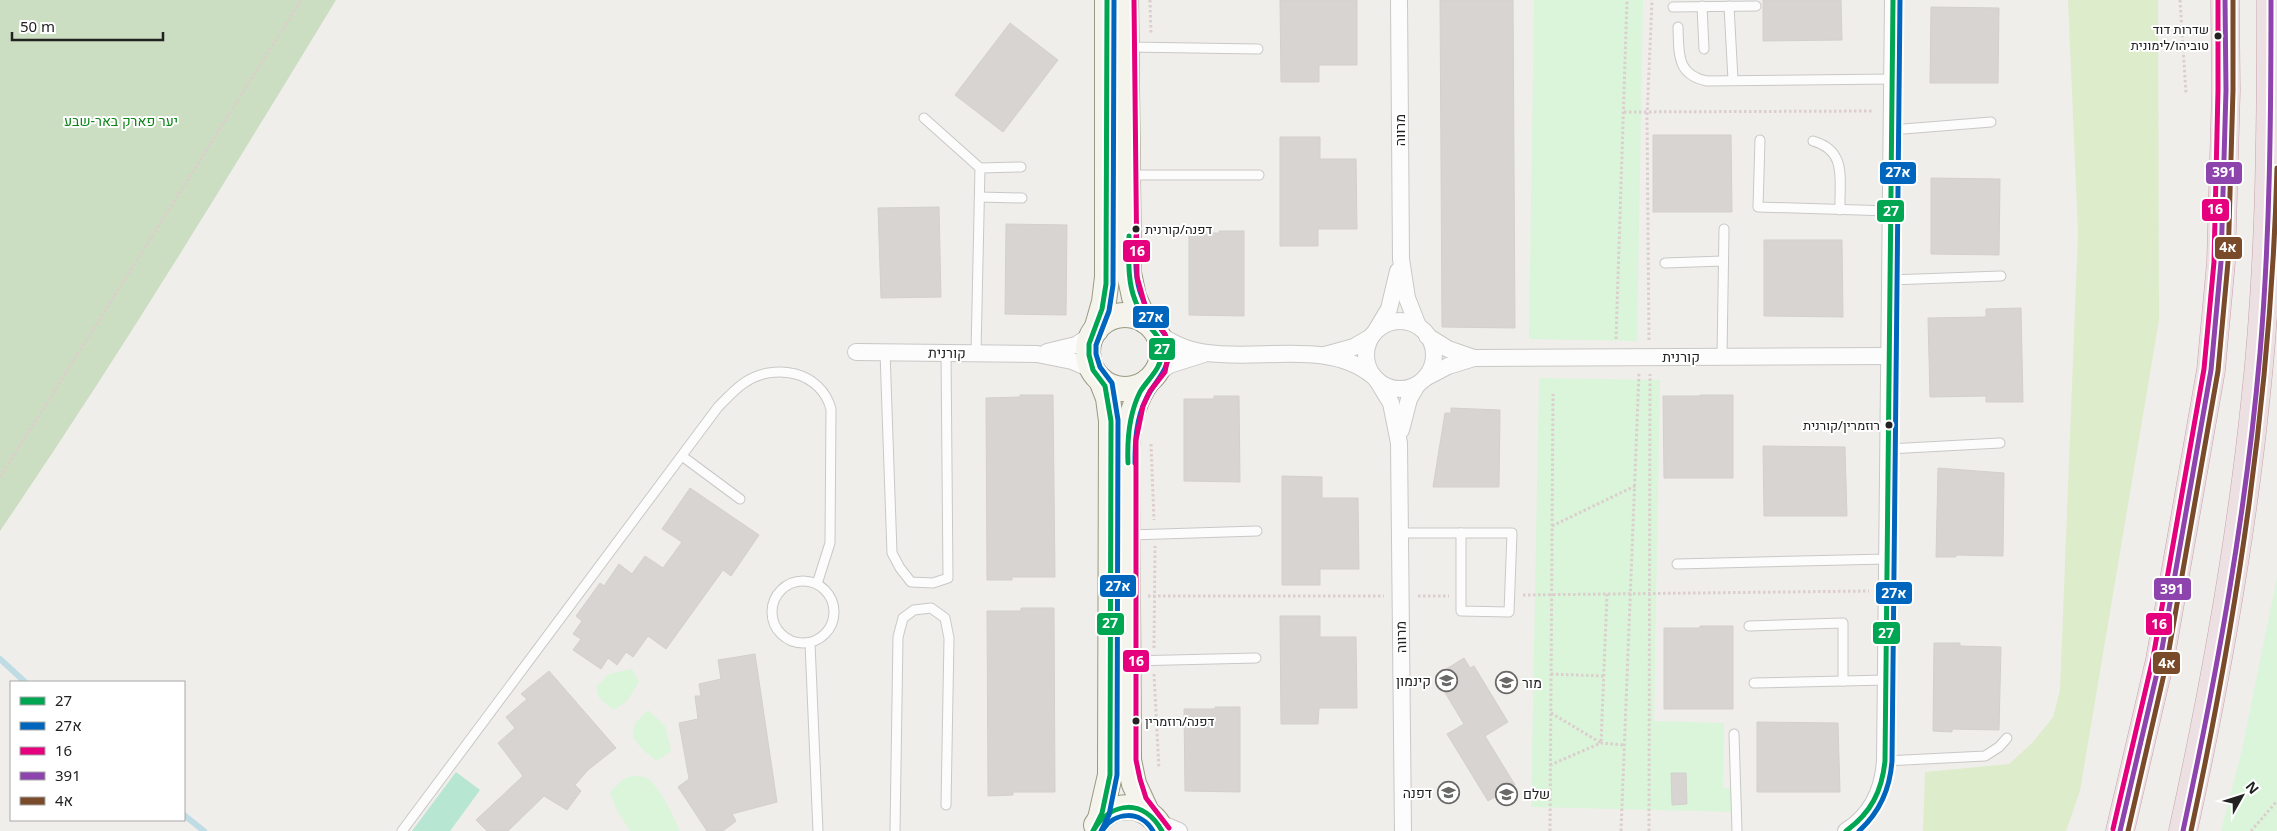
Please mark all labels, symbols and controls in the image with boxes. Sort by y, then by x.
scale bar [12,10,164,42]
text: 50 m [20,16,55,36]
place label: שדרות דוד טוביהו/לימונית [2131,20,2209,54]
marker: שדרות דוד טוביהו/לימונית [2213,31,2223,41]
park label: יער פארק באר-שבע [64,111,178,130]
street label: מרווה [1390,114,1409,146]
line badge: 27א [1879,161,1917,185]
line badge: 391 [2205,161,2243,185]
text: 27א [1885,162,1911,181]
text: 391 [2212,162,2236,181]
line badge: 16 [2201,198,2230,222]
line badge: 27 [1876,199,1905,223]
text: 16 [2207,199,2223,218]
text: 27 [1883,201,1899,220]
place label: דפנה/קורנית [1145,220,1212,238]
marker: דפנה/קורנית [1131,224,1141,234]
line badge: 4א [2214,236,2243,260]
text: 4א [2219,237,2237,256]
line badge: 16 [1122,239,1151,263]
text: 16 [1129,241,1145,260]
line badge: 27א [1132,305,1170,329]
text: 27א [1138,307,1164,326]
line badge: 27 [1148,337,1176,361]
text: 27 [1154,339,1170,358]
street label: קורנית [928,343,966,362]
street label: קורנית [1662,347,1700,366]
place label: רוזמרין/קורנית [1803,416,1880,434]
marker: רוזמרין/קורנית [1884,420,1894,430]
line badge: 27א [1099,574,1137,598]
text: 27א [1105,576,1131,595]
line badge: 391 [2153,577,2192,601]
text: 391 [2160,579,2184,598]
line badge: 27א [1875,581,1913,605]
text: 27א [1881,583,1907,602]
line badge: 27 [1096,612,1125,636]
line badge: 16 [2145,612,2173,636]
text: 27 [1102,613,1118,632]
text: 16 [2151,614,2167,633]
street label: מרווה [1391,621,1410,653]
line badge: 27 [1872,621,1901,645]
text: 27 [1878,623,1894,642]
line badge: 16 [1122,649,1150,673]
text: 16 [1128,651,1144,670]
line badge: 4א [2152,651,2181,675]
text: 4א [2158,653,2176,672]
school or university icon: קינמון [1435,669,1459,693]
place label: קינמון [1396,671,1431,690]
school or university icon: מור [1494,671,1518,695]
place label: מור [1522,673,1542,692]
legend [10,681,185,821]
text: 27 [55,690,72,710]
place label: דפנה/רוזמרין [1145,712,1214,730]
text: 27א [55,715,82,735]
marker: דפנה/רוזמרין [1131,716,1141,726]
text: 16 [55,740,72,760]
text: 391 [55,765,81,785]
north arrow [2217,771,2267,821]
text: N [2242,777,2263,798]
school or university icon: דפנה [1436,781,1460,805]
school or university icon: שלם [1495,782,1519,806]
place label: דפנה [1403,783,1432,802]
place label: שלם [1523,784,1550,803]
text: 4א [55,790,73,810]

